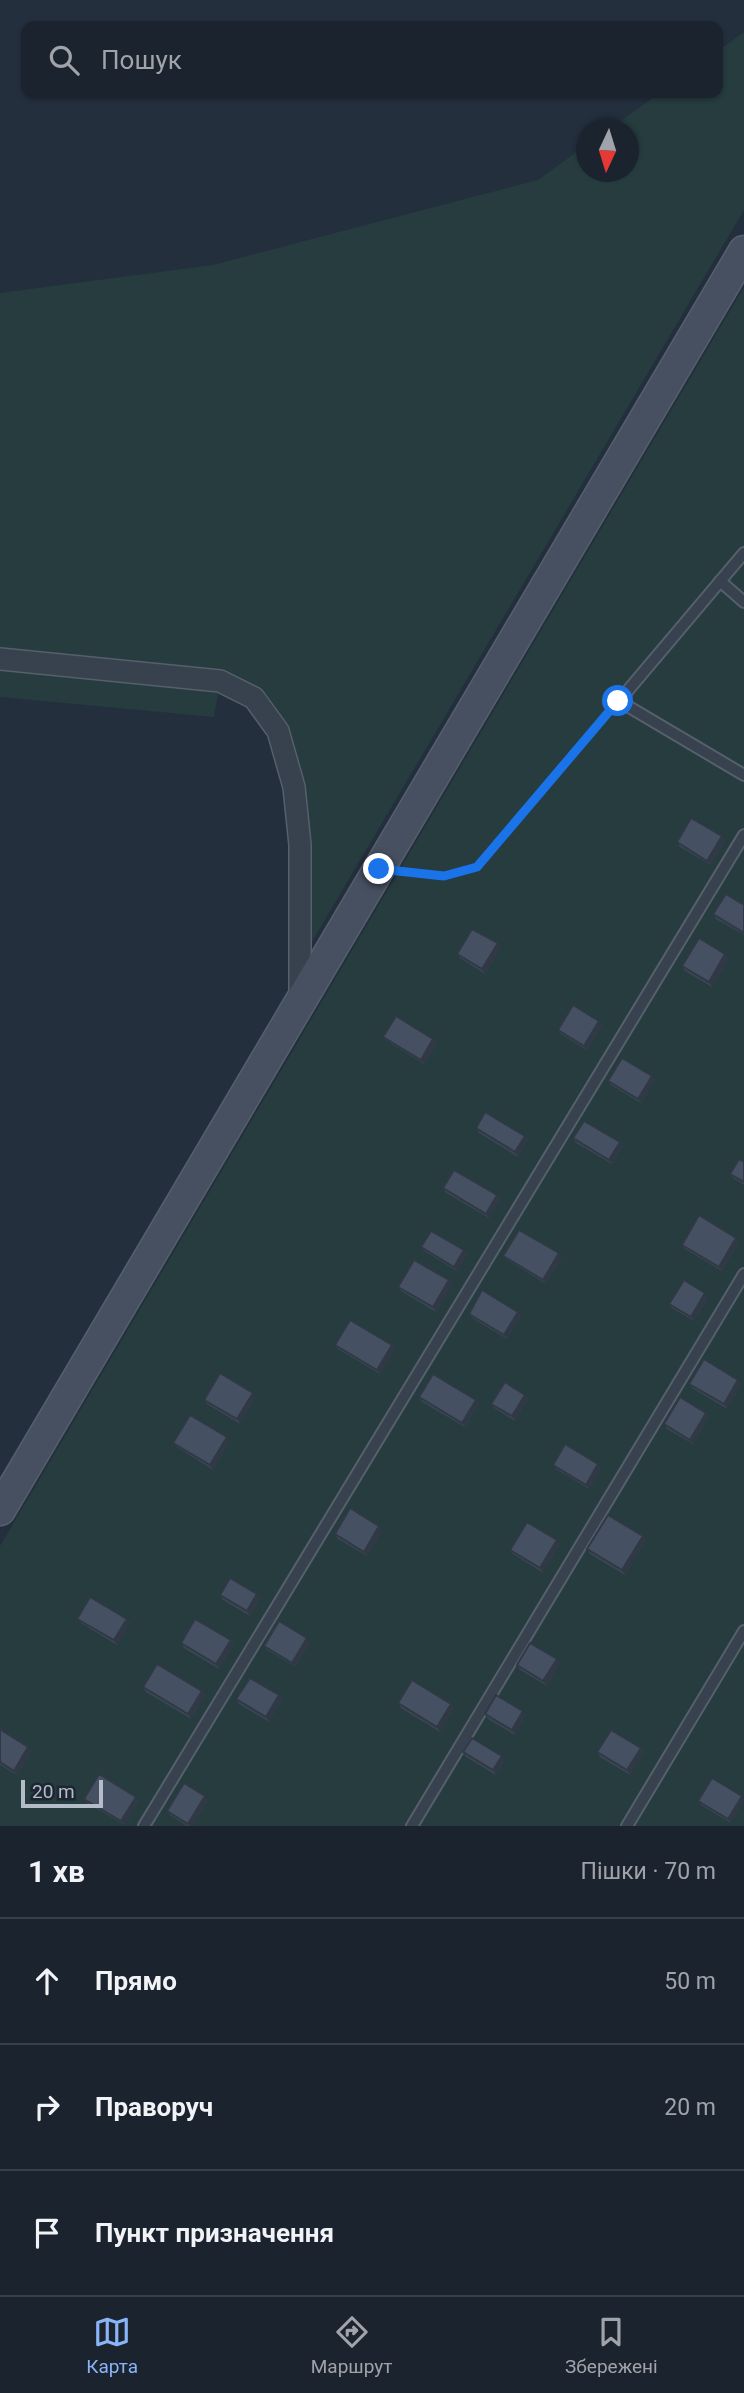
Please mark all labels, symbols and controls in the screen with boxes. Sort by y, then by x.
search box [21,21,723,98]
icon: search [45,41,83,79]
text: Пошук [101,45,182,75]
north arrow [576,119,639,182]
route start [602,685,633,716]
route end [363,853,394,884]
scale bar [21,1777,103,1809]
text: 20 m [32,1780,75,1803]
text: 1 хв [28,1854,85,1889]
text: Пішки · 70 m [581,1858,716,1885]
icon: ahead [28,1962,66,2000]
text: Прямо [95,1966,177,1996]
text: 50 m [664,1968,716,1995]
icon: right [28,2088,66,2126]
text: Праворуч [95,2092,213,2122]
text: 20 m [664,2094,716,2121]
icon: arrive [28,2214,66,2252]
text: Пункт призначення [95,2218,334,2248]
tab: Карта [86,2313,138,2378]
tab: Маршрут [311,2313,392,2378]
tab: Збережені [565,2313,658,2378]

